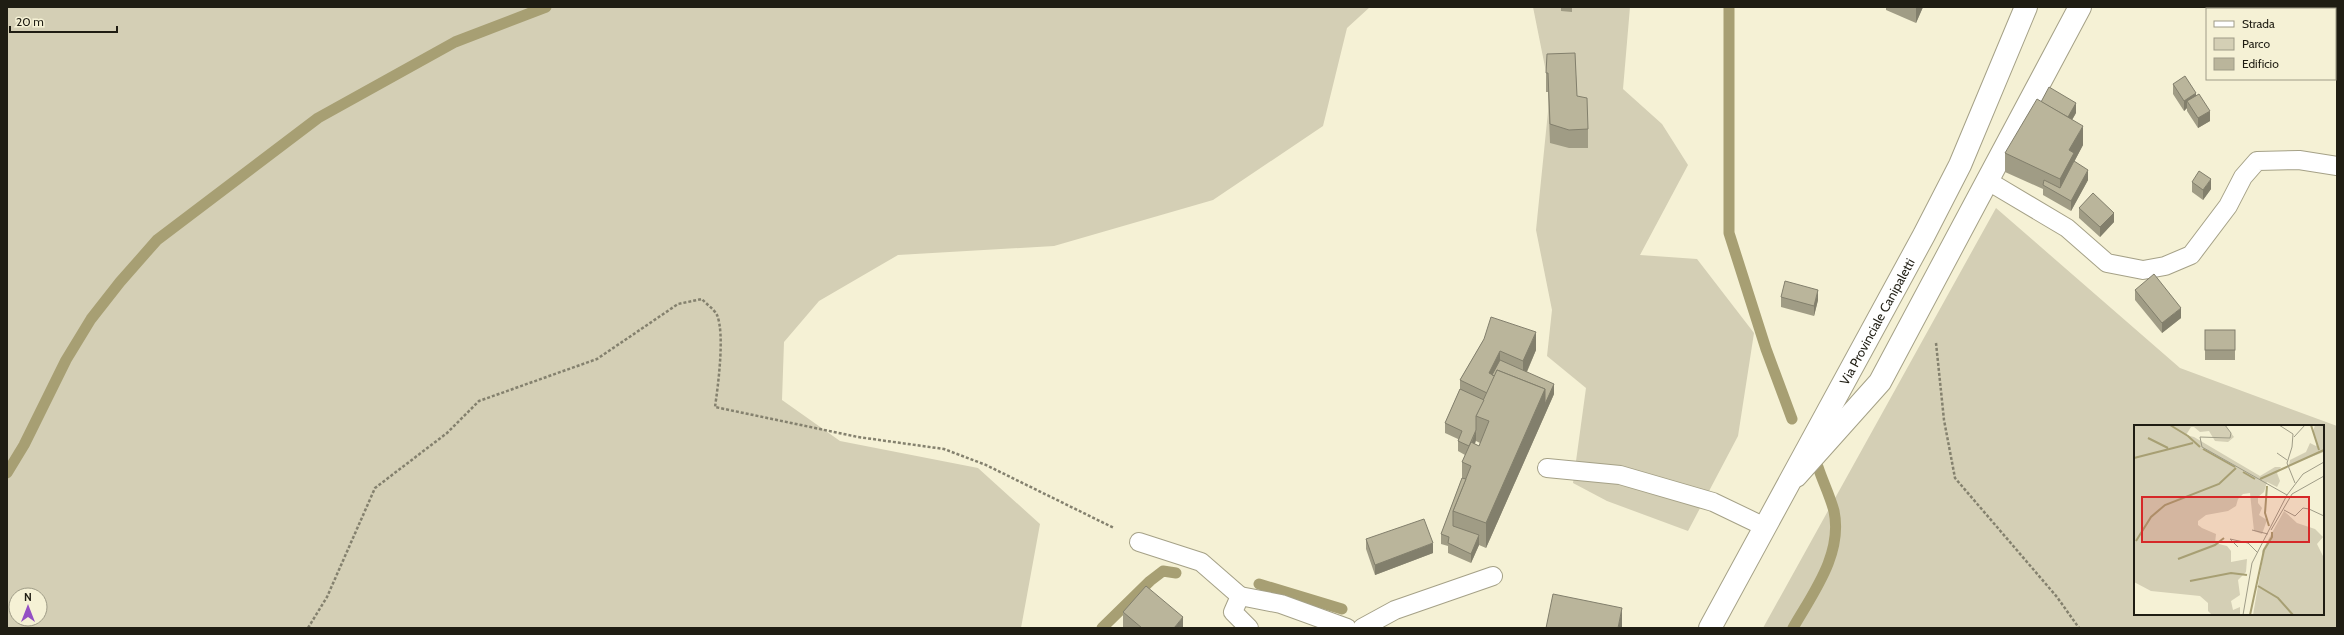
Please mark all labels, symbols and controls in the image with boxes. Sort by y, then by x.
scale bar [10,8,117,34]
legend [2206,8,2336,80]
text: 20 m [16,14,44,29]
text: Strada [2242,16,2275,31]
text: Parco [2242,36,2270,51]
text: Edificio [2242,56,2279,71]
street label: Via Provinciale Canipaletti [1836,255,1918,388]
inset map [2134,425,2324,615]
north arrow [8,587,48,627]
text: N [24,590,32,604]

